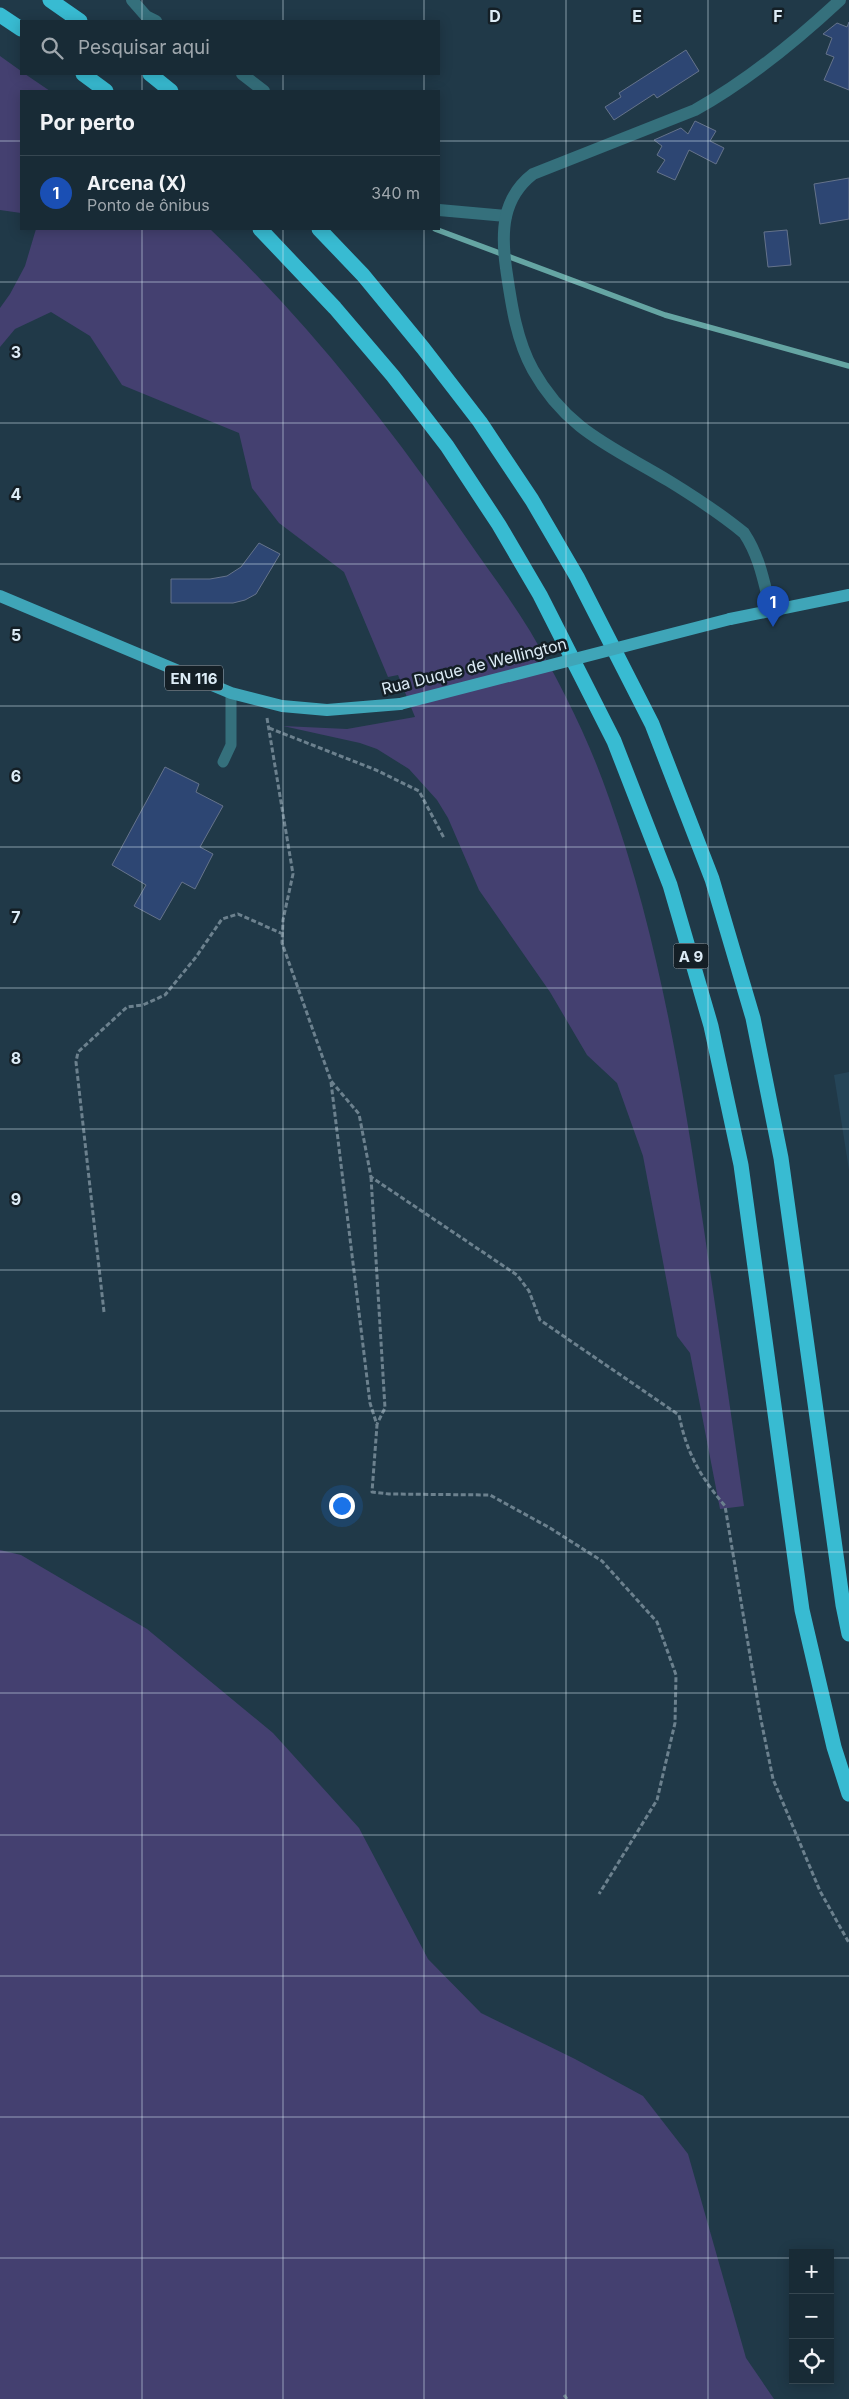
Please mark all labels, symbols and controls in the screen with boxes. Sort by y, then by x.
text: D [489,6,501,26]
text: E [632,6,642,26]
text: F [773,6,783,26]
search box [20,20,440,75]
icon: search [38,34,66,62]
text: Pesquisar aqui [78,36,210,59]
text: Por perto [40,110,135,135]
text: Arcena (X) [87,172,187,195]
text: 1 [53,183,59,203]
text: 340 m [371,183,420,203]
text: Ponto de ônibus [87,195,210,215]
text: 3 [11,342,21,362]
text: 4 [11,484,22,504]
pin: 1 [757,586,789,627]
text: 5 [11,625,21,645]
street label: Rua Duque de Wellington [379,633,569,699]
road number: EN 116 [165,666,223,690]
text: 6 [11,766,21,786]
text: 7 [11,907,21,927]
road number: A 9 [674,944,708,968]
text: 8 [11,1048,21,1068]
text: 9 [11,1189,21,1209]
your location [329,1493,355,1519]
map controls [789,2249,834,2384]
button: + [789,2249,834,2294]
button: − [789,2294,834,2339]
button: locate [789,2339,834,2384]

